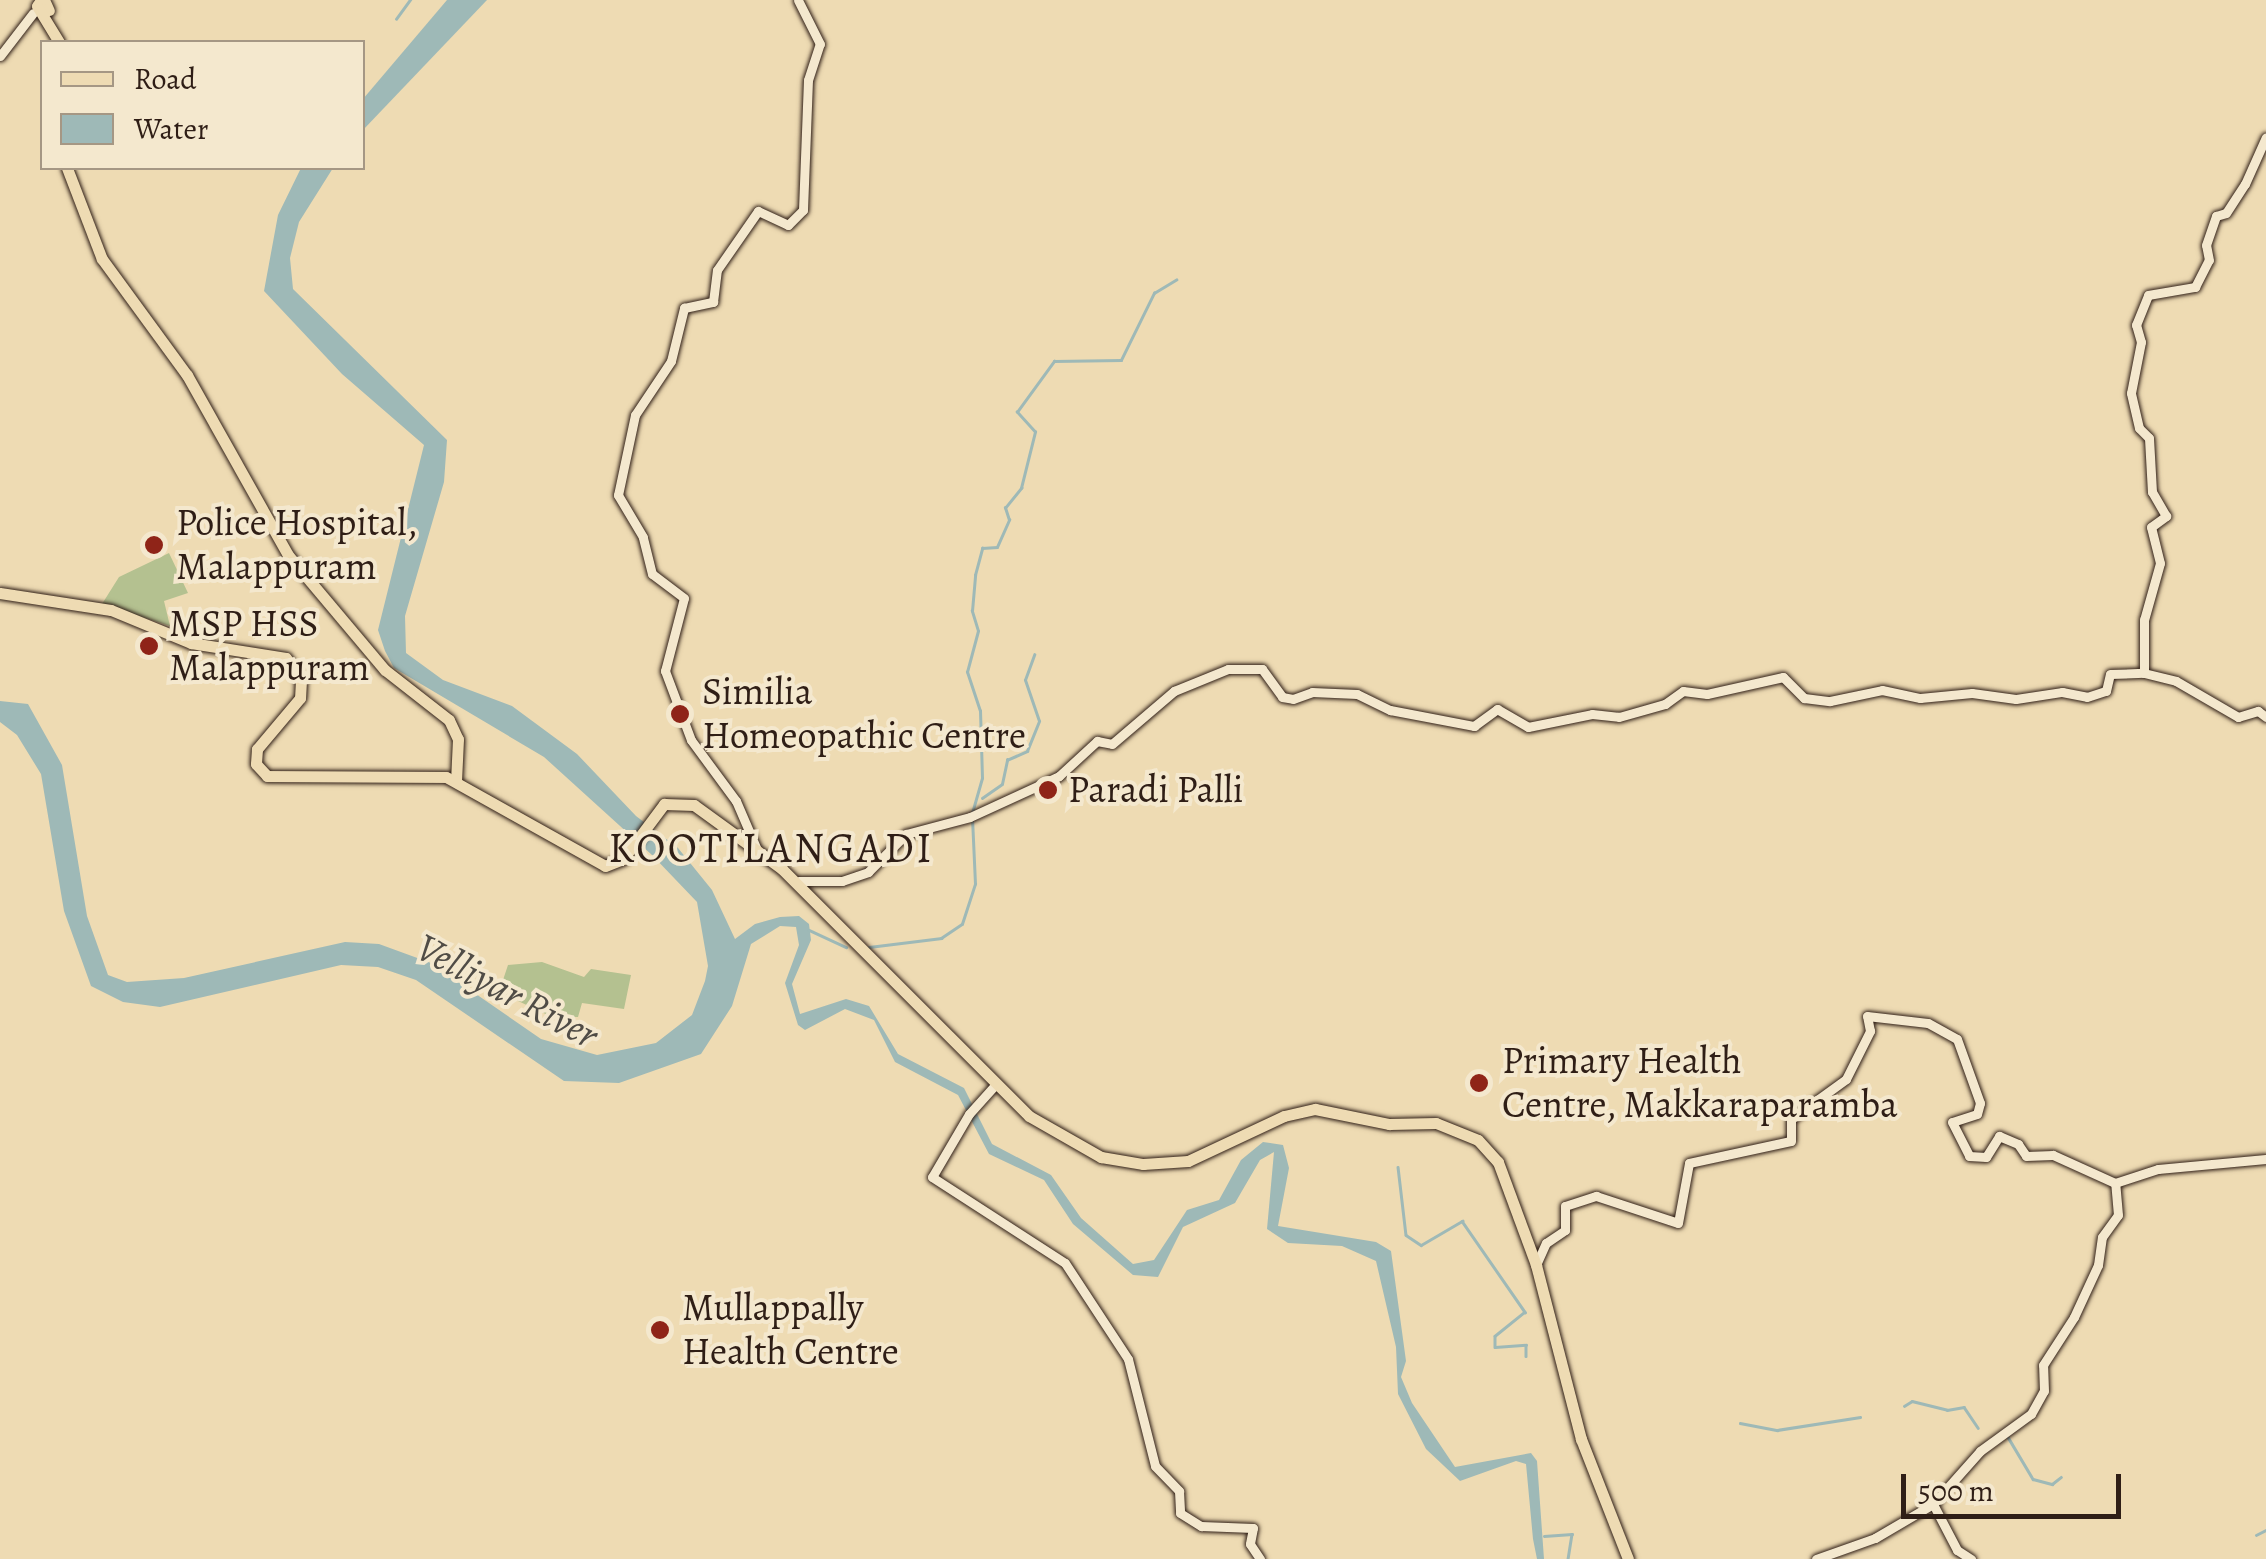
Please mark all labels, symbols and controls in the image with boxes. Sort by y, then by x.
legend [40,40,365,170]
text: Road [134,59,196,99]
text: Water [134,109,208,149]
place label: Police Hospital, Malappuram [176,500,418,590]
marker: Police Hospital, Malappuram [141,532,167,558]
place label: MSP HSS Malappuram [169,601,370,690]
marker: MSP HSS Malappuram [138,635,160,657]
place label: Similia Homeopathic Centre [702,669,1026,758]
marker: Similia Homeopathic Centre [667,701,693,727]
place label: Paradi Palli [1068,767,1244,813]
marker: Paradi Palli [1037,779,1059,801]
district label: KOOTILANGADI [608,823,934,873]
water label: Velliyar River [408,923,606,1059]
place label: Primary Health Centre, Makkaraparamba [1502,1038,1899,1128]
marker: Primary Health Centre, Makkaraparamba [1466,1070,1492,1096]
place label: Mullappally Health Centre [682,1285,899,1375]
marker: Mullappally Health Centre [647,1317,673,1343]
scale bar [1906,1454,2126,1516]
text: 500 m [1918,1471,1994,1511]

